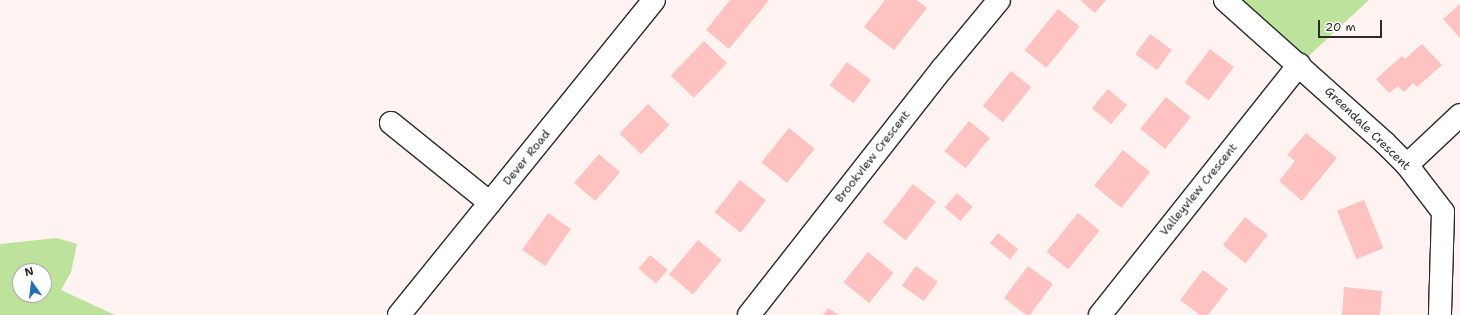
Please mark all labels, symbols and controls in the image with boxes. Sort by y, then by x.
scale bar [1320,12,1384,38]
text: 20 m [1325,19,1356,35]
street label: Greendale Crescent [1321,84,1413,174]
street label: Brookview Crescent [832,108,914,206]
street label: Dever Road [500,127,554,189]
street label: Valleyview Crescent [1157,141,1241,239]
north arrow [12,263,52,303]
text: N [23,264,35,280]

